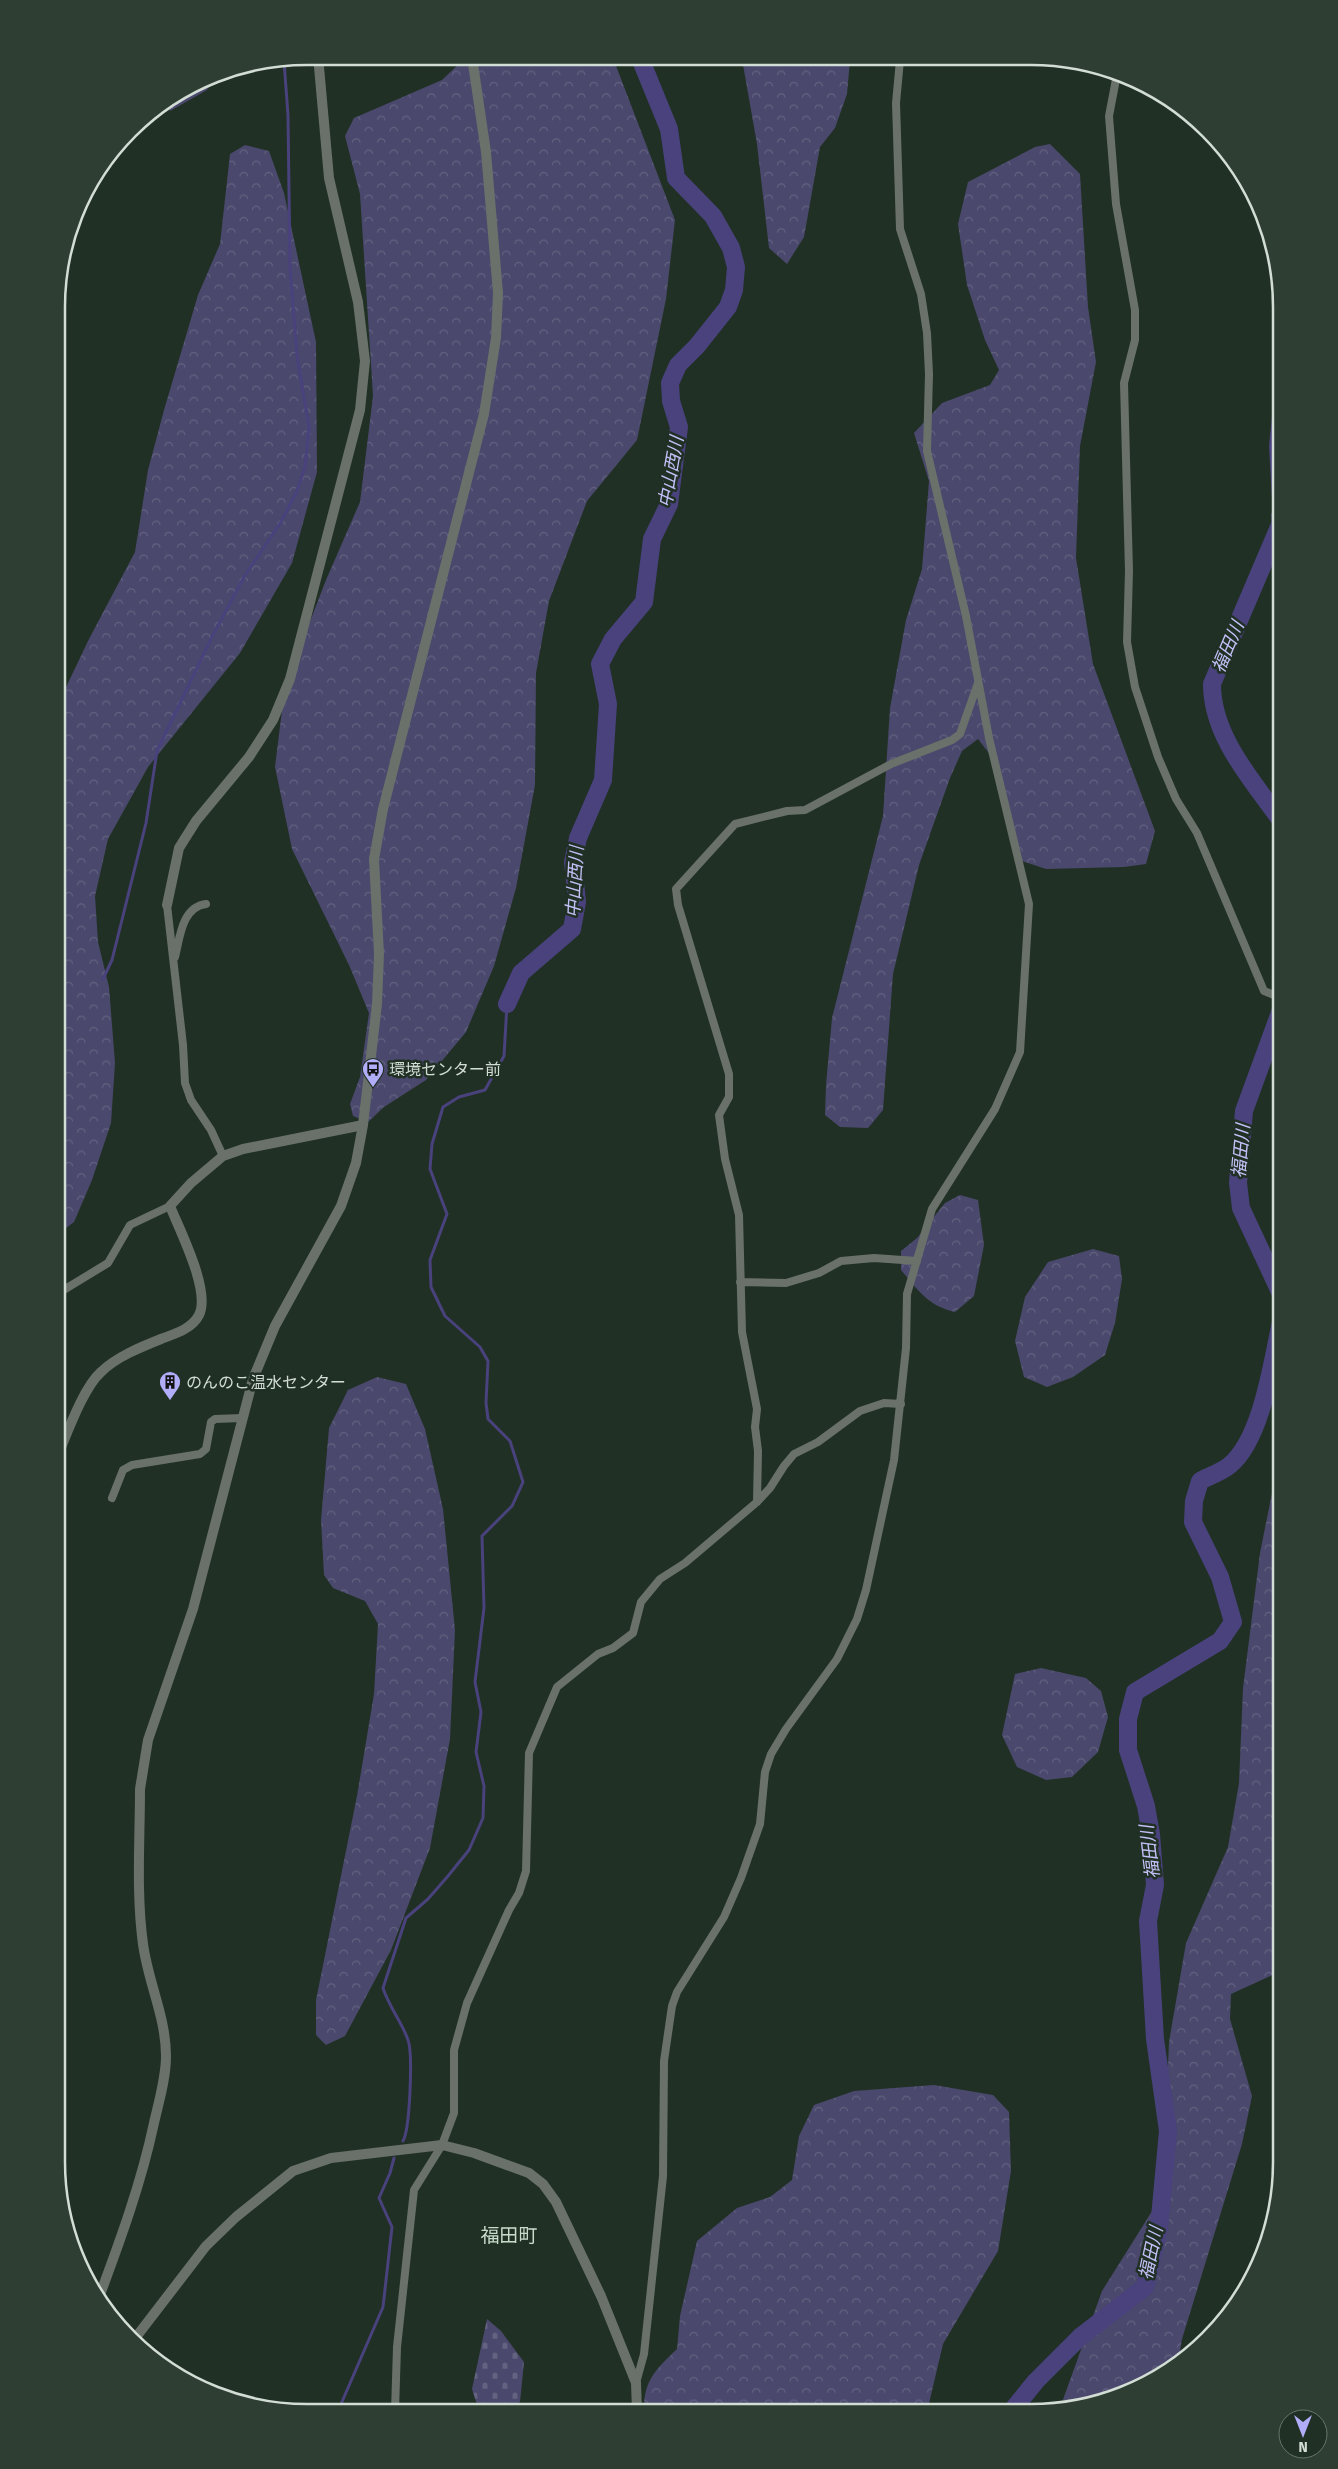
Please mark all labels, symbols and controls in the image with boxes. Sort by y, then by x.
water label: 中山西川 [654,433,688,509]
water label: 福田川 [1207,616,1249,676]
water label: 中山西川 [562,843,588,919]
bus stop icon: 環境センター前 [361,1057,385,1088]
place label: 環境センター前 [389,1060,501,1079]
water label: 福田川 [1228,1121,1254,1179]
building icon: のんのこ温水センター [158,1370,182,1401]
place label: のんのこ温水センター [186,1373,346,1392]
water label: 福田川 [1136,1822,1164,1880]
water label: 福田川 [1135,2222,1168,2282]
district label: 福田町 [480,2224,538,2247]
north arrow [1278,2409,1328,2459]
text: N [1298,2438,1308,2455]

